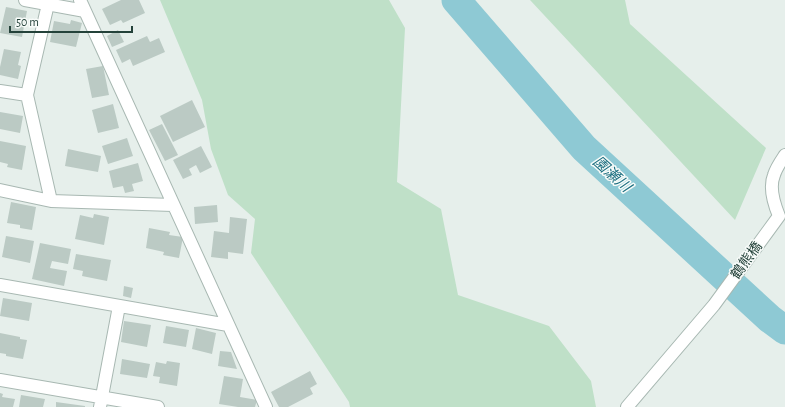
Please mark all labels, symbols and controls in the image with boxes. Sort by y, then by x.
scale bar [10,8,132,34]
text: 50 m [16,16,39,28]
water label: 園瀬川 [590,153,636,196]
street label: 鶴熊橋 [727,238,765,282]

